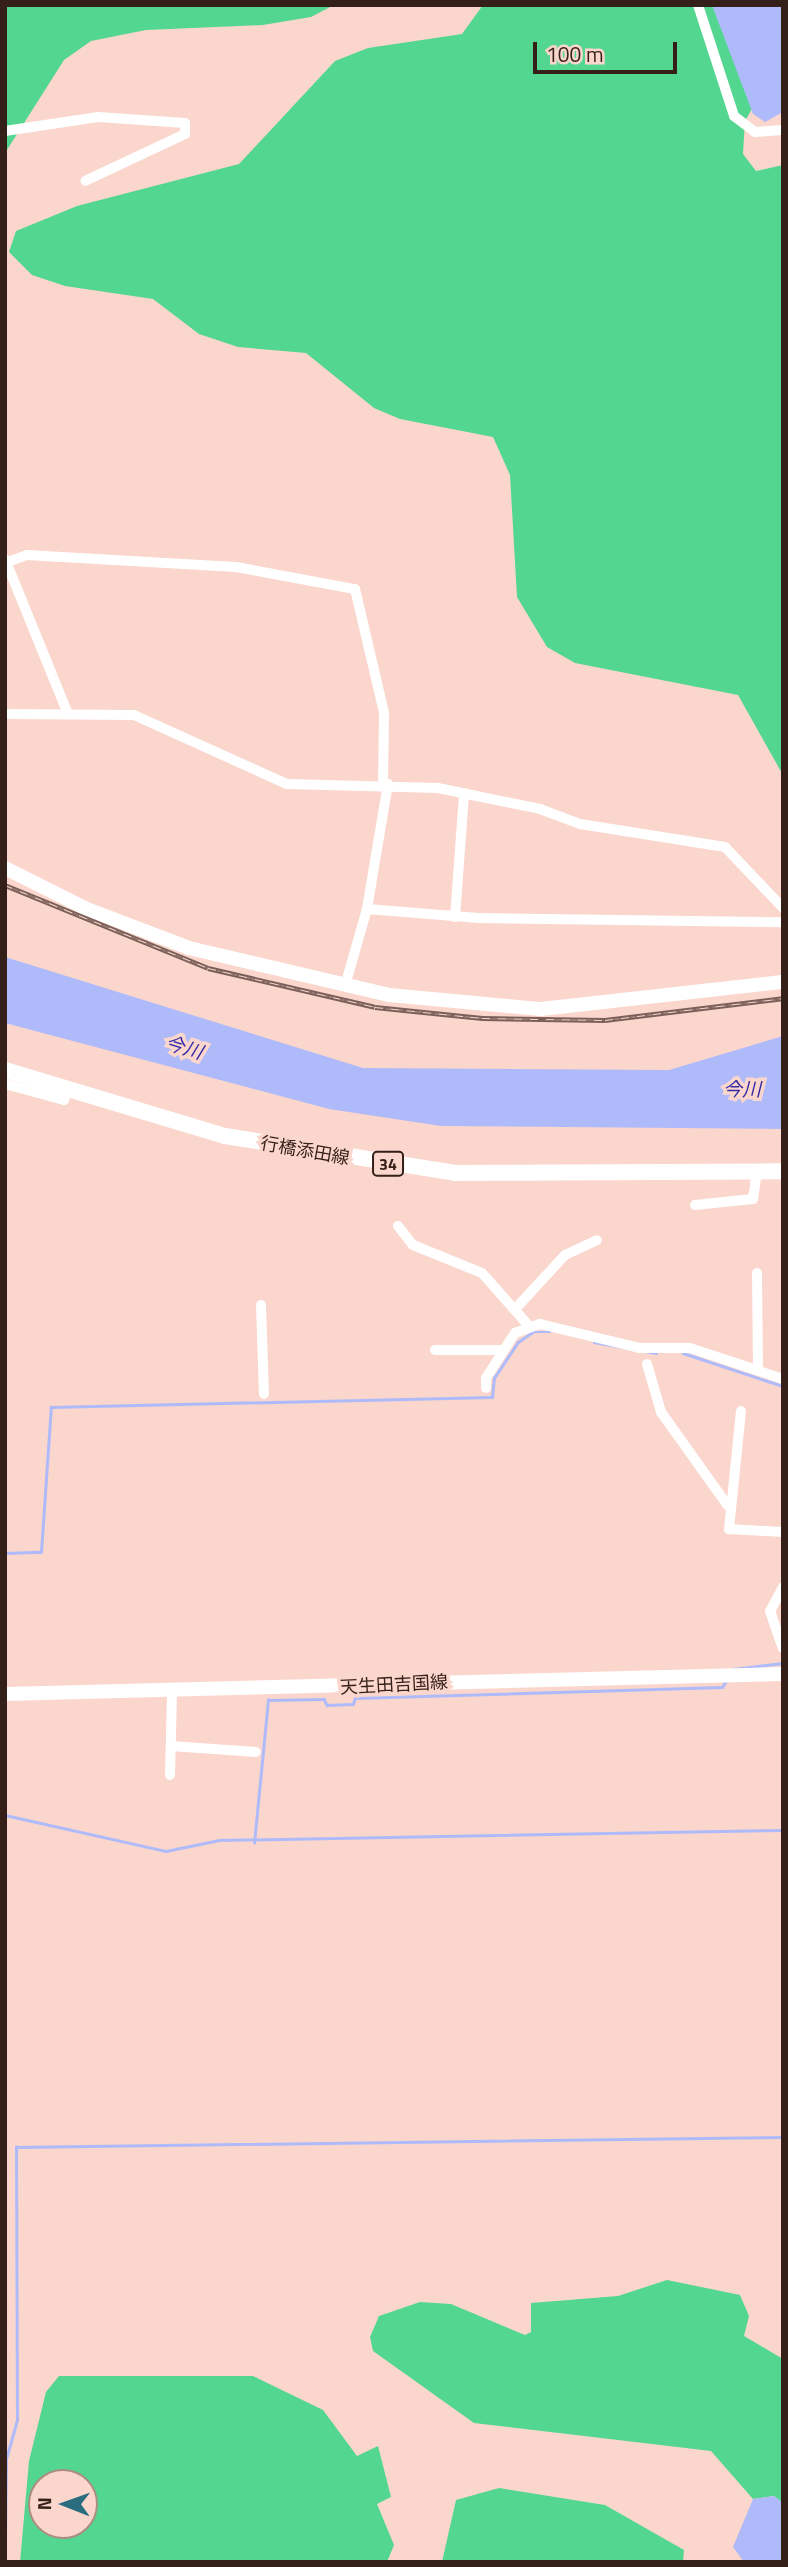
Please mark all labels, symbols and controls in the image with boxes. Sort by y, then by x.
scale bar [536,28,680,72]
text: 100 m [546,38,603,70]
water label: 今川 [162,1031,206,1063]
water label: 今川 [723,1078,761,1100]
street label: 行橋添田線 [259,1133,351,1169]
road number: 34 [370,1152,406,1176]
street label: 天生田吉国線 [340,1671,448,1699]
north arrow [28,2469,98,2539]
text: N [29,2497,58,2511]

